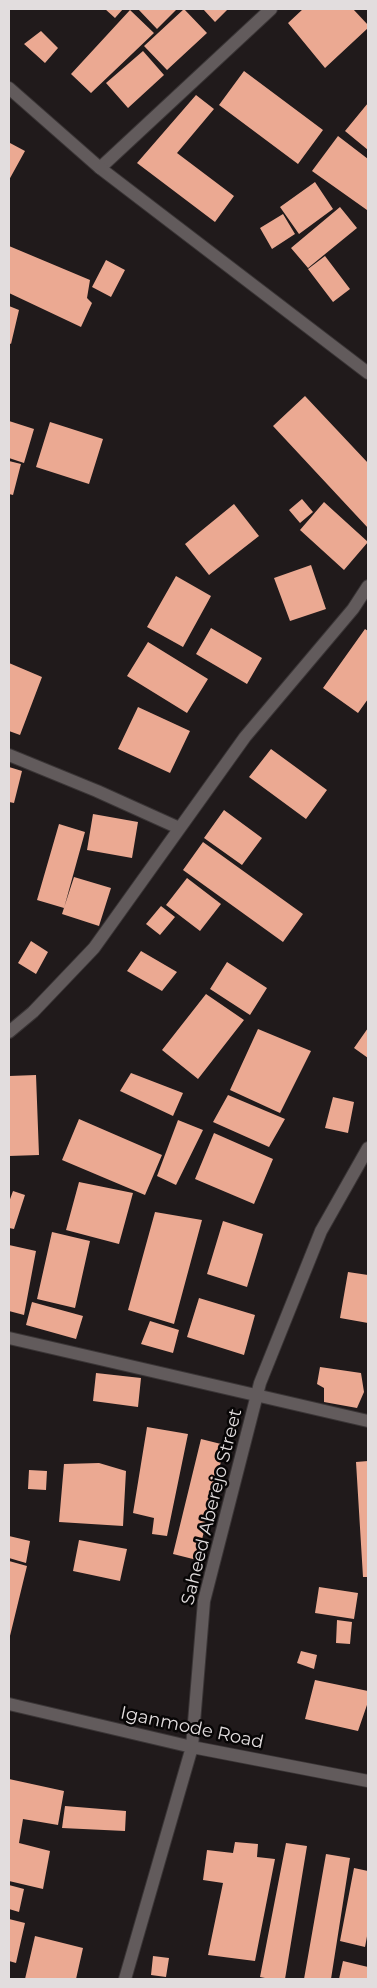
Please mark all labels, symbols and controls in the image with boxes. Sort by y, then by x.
street label: Saheed Aberejo Street [177,1407,247,1607]
street label: Iganmode Road [118,1702,266,1754]

